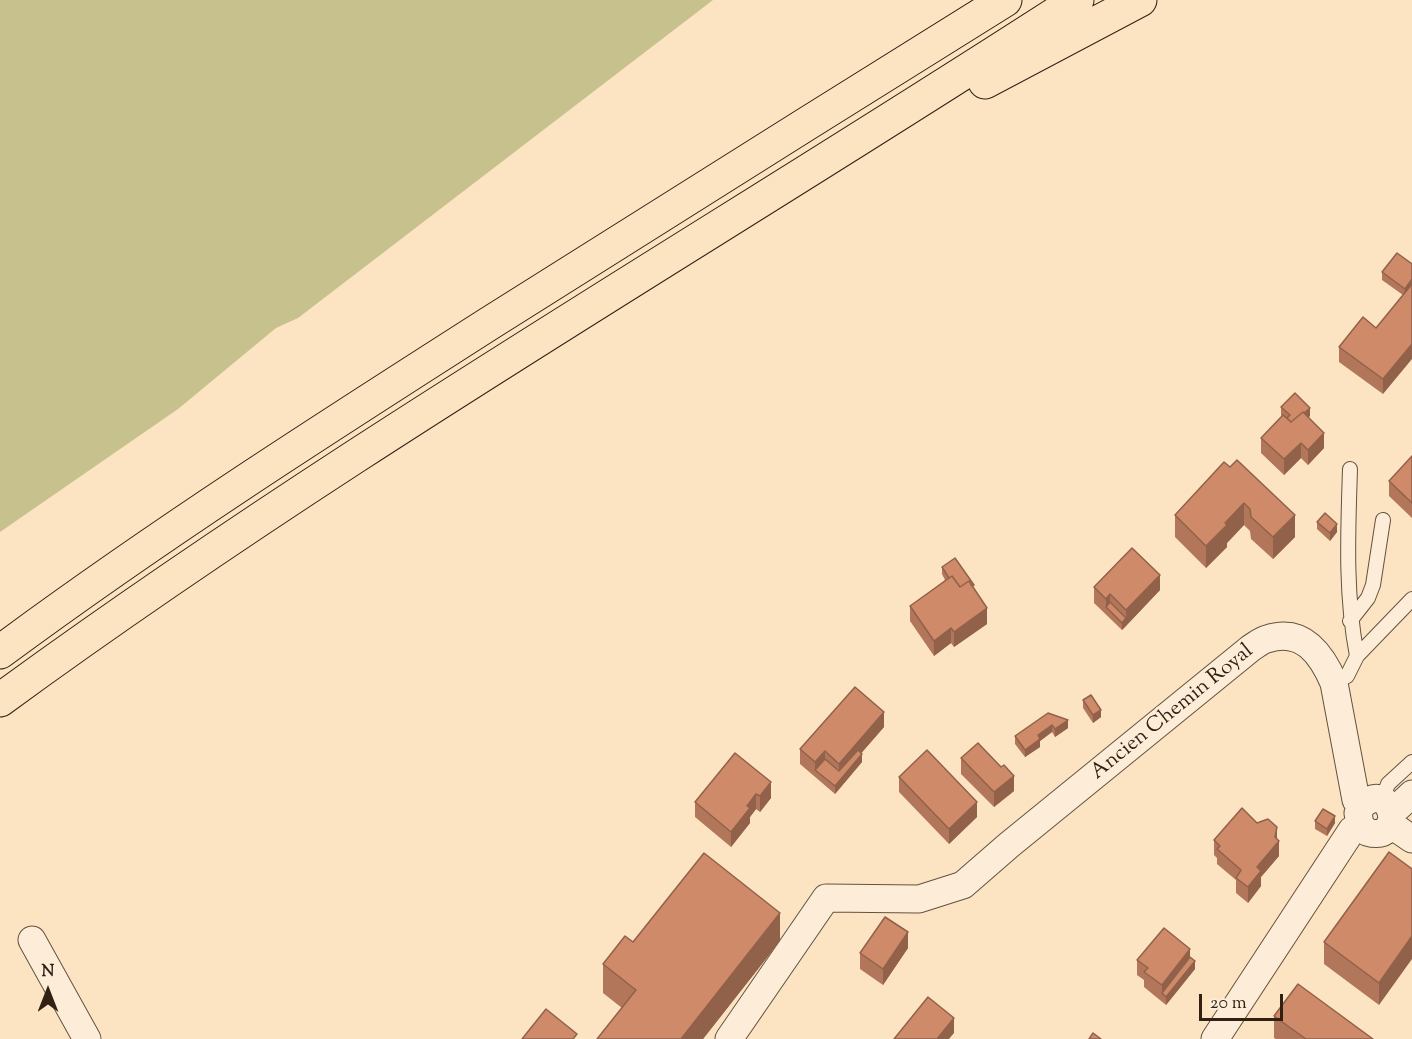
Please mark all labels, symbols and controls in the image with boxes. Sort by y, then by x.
street label: Ancien Chemin Royal [1087,640,1259,786]
north arrow [18,961,78,1021]
text: N [42,961,54,984]
scale bar [1202,982,1286,1020]
text: 20 m [1210,991,1247,1017]

